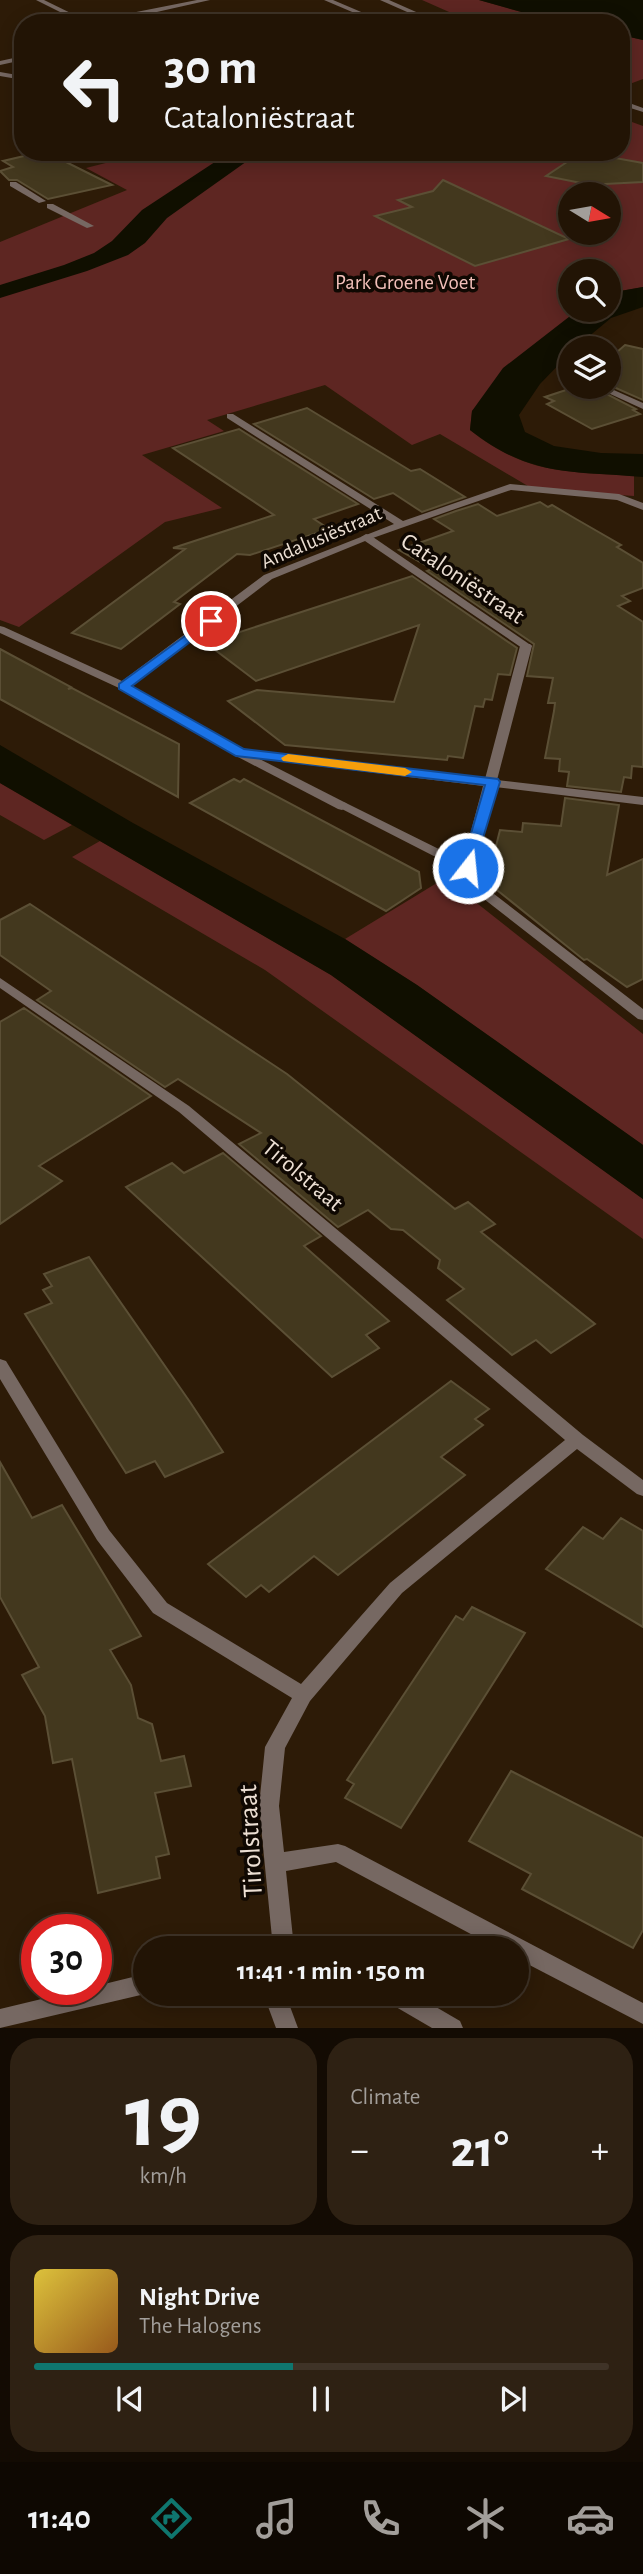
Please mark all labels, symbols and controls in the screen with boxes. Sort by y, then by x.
icon: left [49,42,140,133]
text: 30 m [164,44,258,93]
text: Cataloniëstraat [164,102,355,134]
north arrow [558,182,621,245]
map controls [558,182,621,399]
button: search [558,259,621,322]
park label: Park Groene Voet [335,272,475,293]
button: layers [558,336,621,399]
street label: Andalusiëstraat [258,502,385,572]
street label: Cataloniëstraat [396,529,529,629]
pin [181,591,241,651]
icon: arrive [192,602,230,640]
position arrow [431,831,505,905]
street label: Tirolstraat [258,1135,347,1216]
street label: Tirolstraat [234,1784,268,1898]
speed limit sign: 30 [21,1914,112,2005]
text: 11:41 · 1 min · 150 m [237,1958,425,1984]
text: 19 [125,2072,202,2163]
text: Climate [351,2086,420,2109]
text: 21° [451,2124,509,2176]
text: − [351,2132,369,2170]
text: + [591,2132,609,2170]
text: km/h [140,2165,187,2188]
text: Night Drive [139,2284,260,2310]
text: The Halogens [139,2315,261,2338]
icon: previous [111,2380,149,2418]
icon: pause [302,2380,340,2418]
icon: next [494,2380,532,2418]
icon: directions [147,2494,196,2543]
icon: music [252,2494,301,2543]
icon: phone [356,2494,405,2543]
icon: climate [461,2494,510,2543]
icon: car [566,2494,615,2543]
text: 11:40 [28,2502,91,2534]

